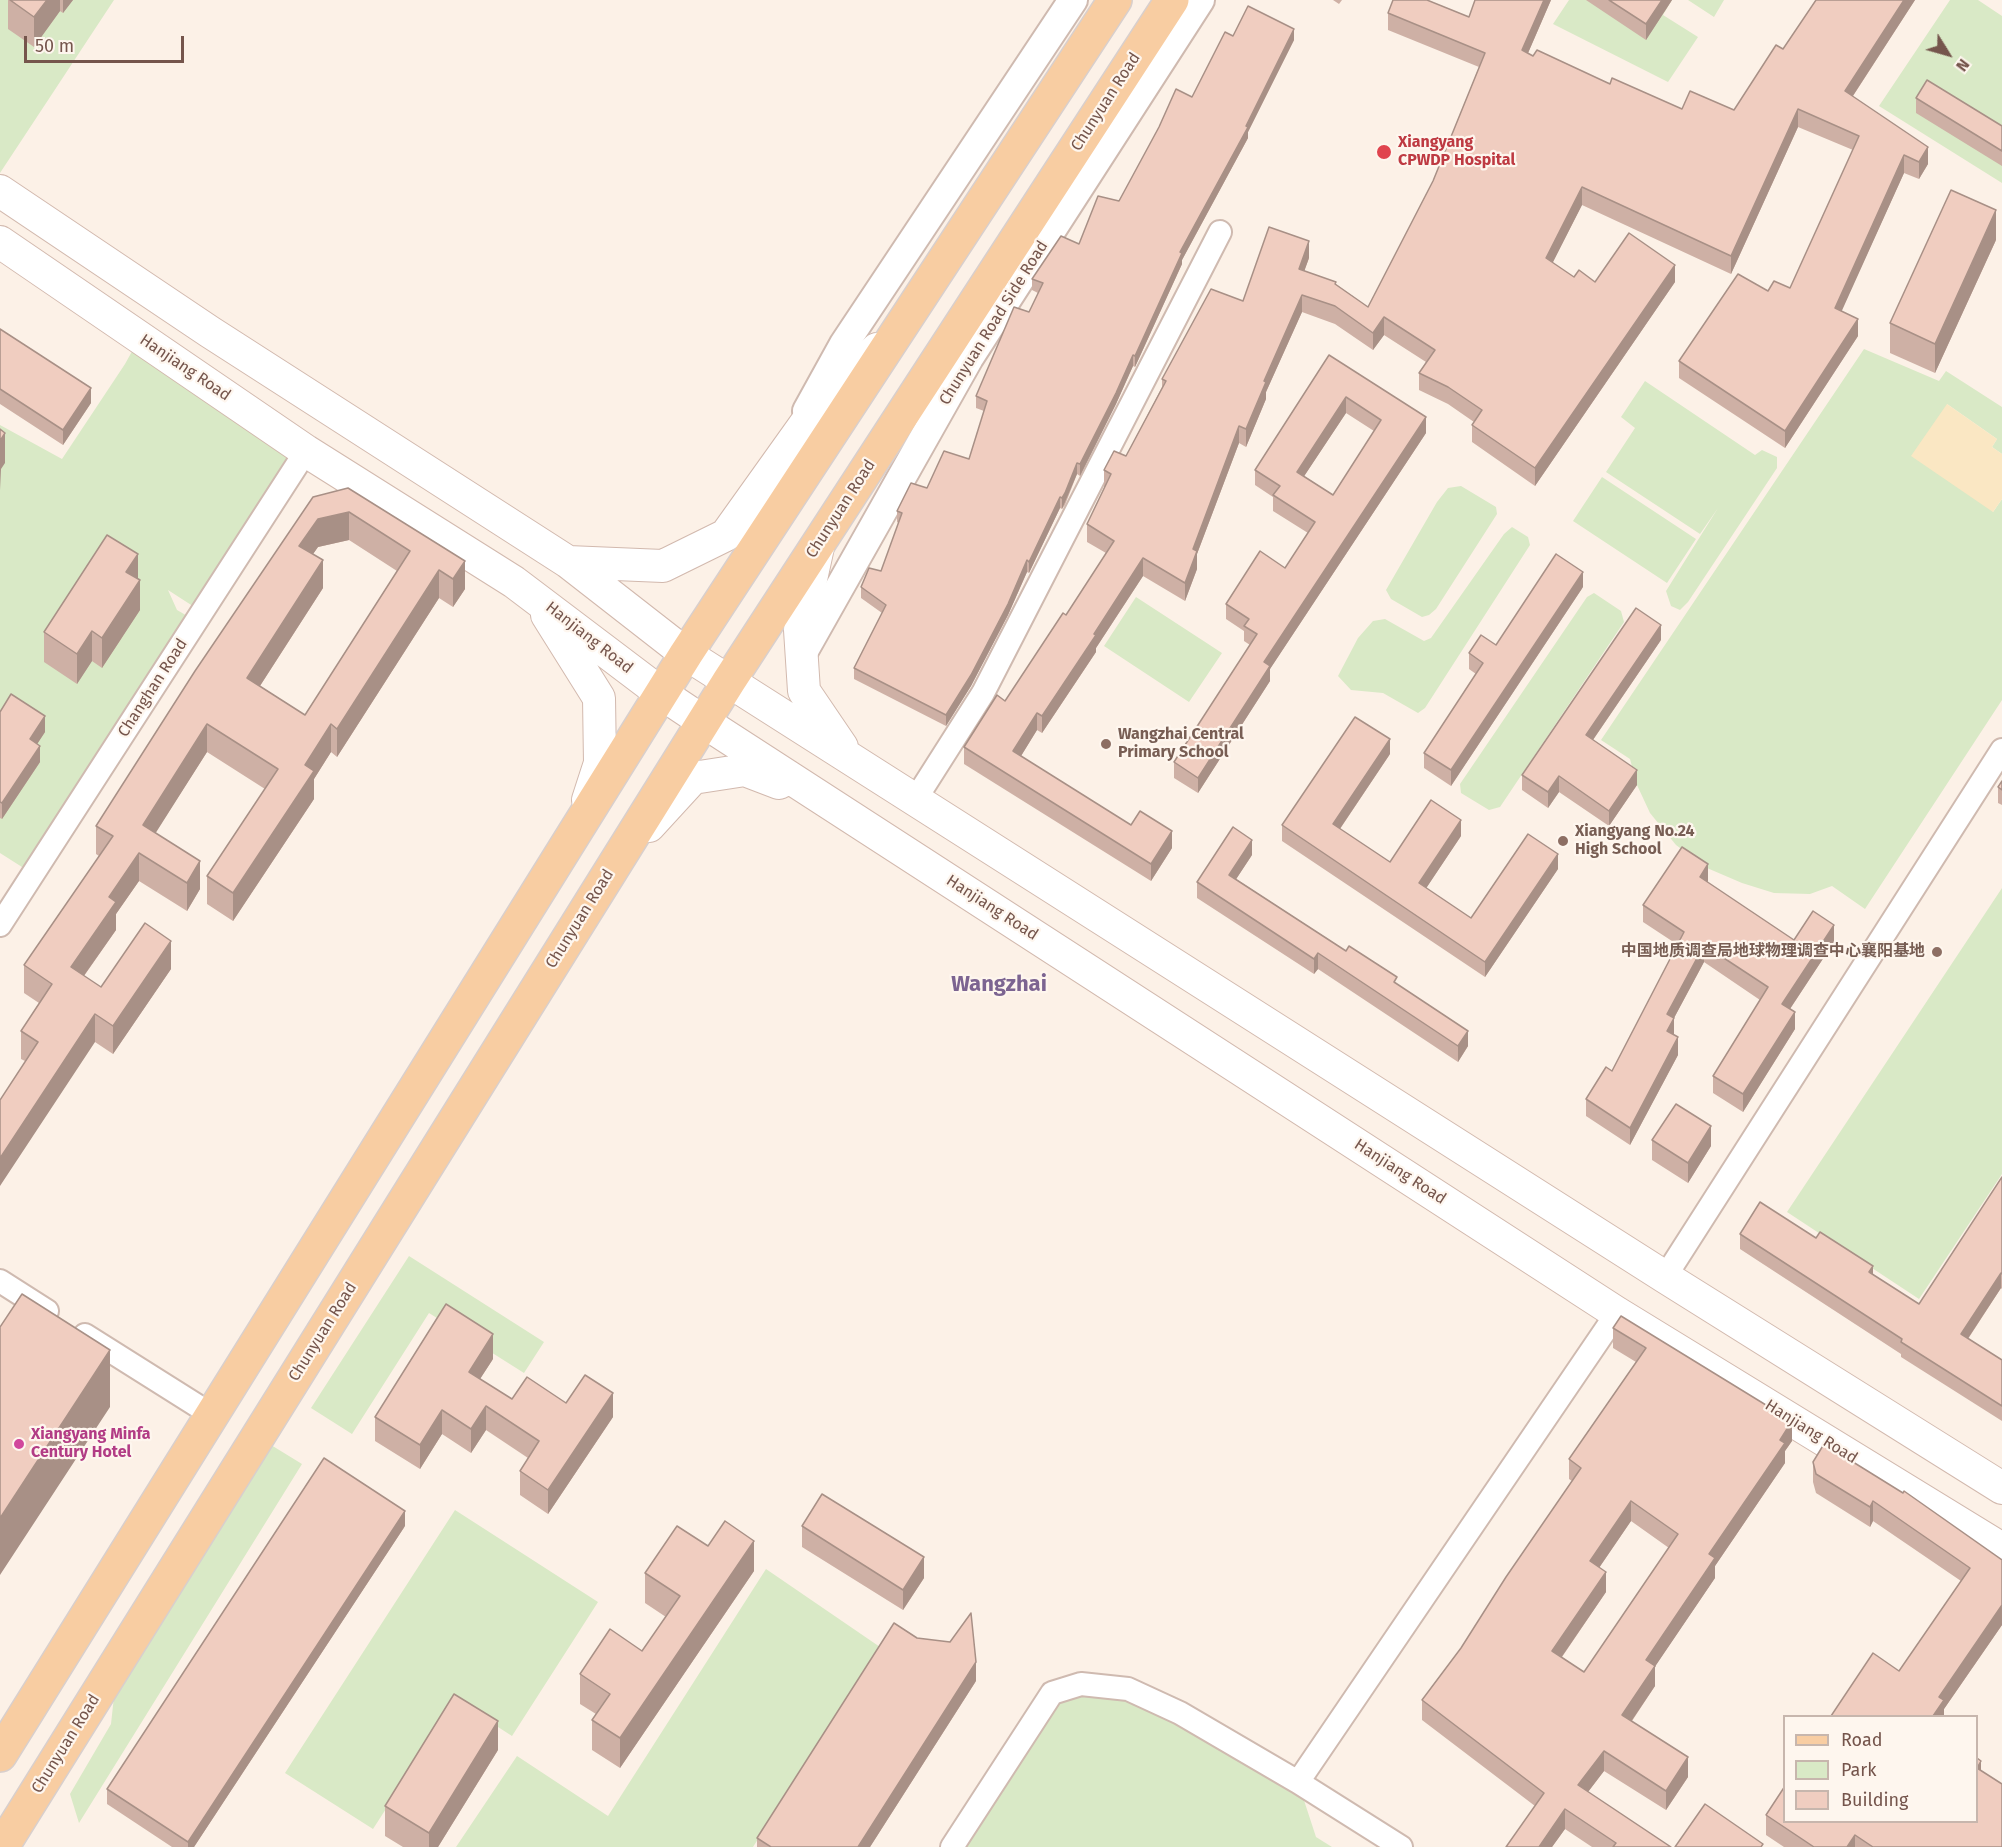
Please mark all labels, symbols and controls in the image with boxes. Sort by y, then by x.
scale bar [27,24,188,62]
north arrow [1918,24,1978,84]
text: 50 m [35,35,74,57]
street label: Chunyuan Road [1067,49,1145,155]
text: N [1952,55,1974,75]
place label: Xiangyang CPWDP Hospital [1398,133,1515,171]
marker: Xiangyang CPWDP Hospital [1375,143,1393,161]
street label: Chunyuan Road Side Road [936,237,1052,409]
street label: Hanjiang Road [136,331,234,405]
street label: Chunyuan Road [802,456,880,562]
street label: Hanjiang Road [542,598,636,678]
street label: Changhan Road [114,635,192,741]
place label: Wangzhai Central Primary School [1118,725,1244,763]
marker: Wangzhai Central Primary School [1099,737,1113,751]
place label: Xiangyang No.24 High School [1575,822,1695,860]
marker: Xiangyang No.24 High School [1556,834,1570,848]
street label: Chunyuan Road [542,866,618,972]
street label: Hanjiang Road [943,871,1041,945]
place label: 中国地质调查局地球物理调查中心襄阳基地 [1621,942,1925,962]
marker: 中国地质调查局地球物理调查中心襄阳基地 [1930,945,1944,959]
district label: Wangzhai [951,972,1047,998]
street label: Hanjiang Road [1351,1135,1449,1209]
street label: Chunyuan Road [285,1279,361,1385]
street label: Hanjiang Road [1761,1396,1861,1468]
place label: Xiangyang Minfa Century Hotel [31,1425,151,1463]
marker: Xiangyang Minfa Century Hotel [12,1437,26,1451]
street label: Chunyuan Road [28,1691,104,1797]
legend [1783,1715,1978,1823]
text: Road [1841,1729,1883,1751]
text: Park [1841,1759,1876,1781]
text: Building [1841,1789,1908,1811]

